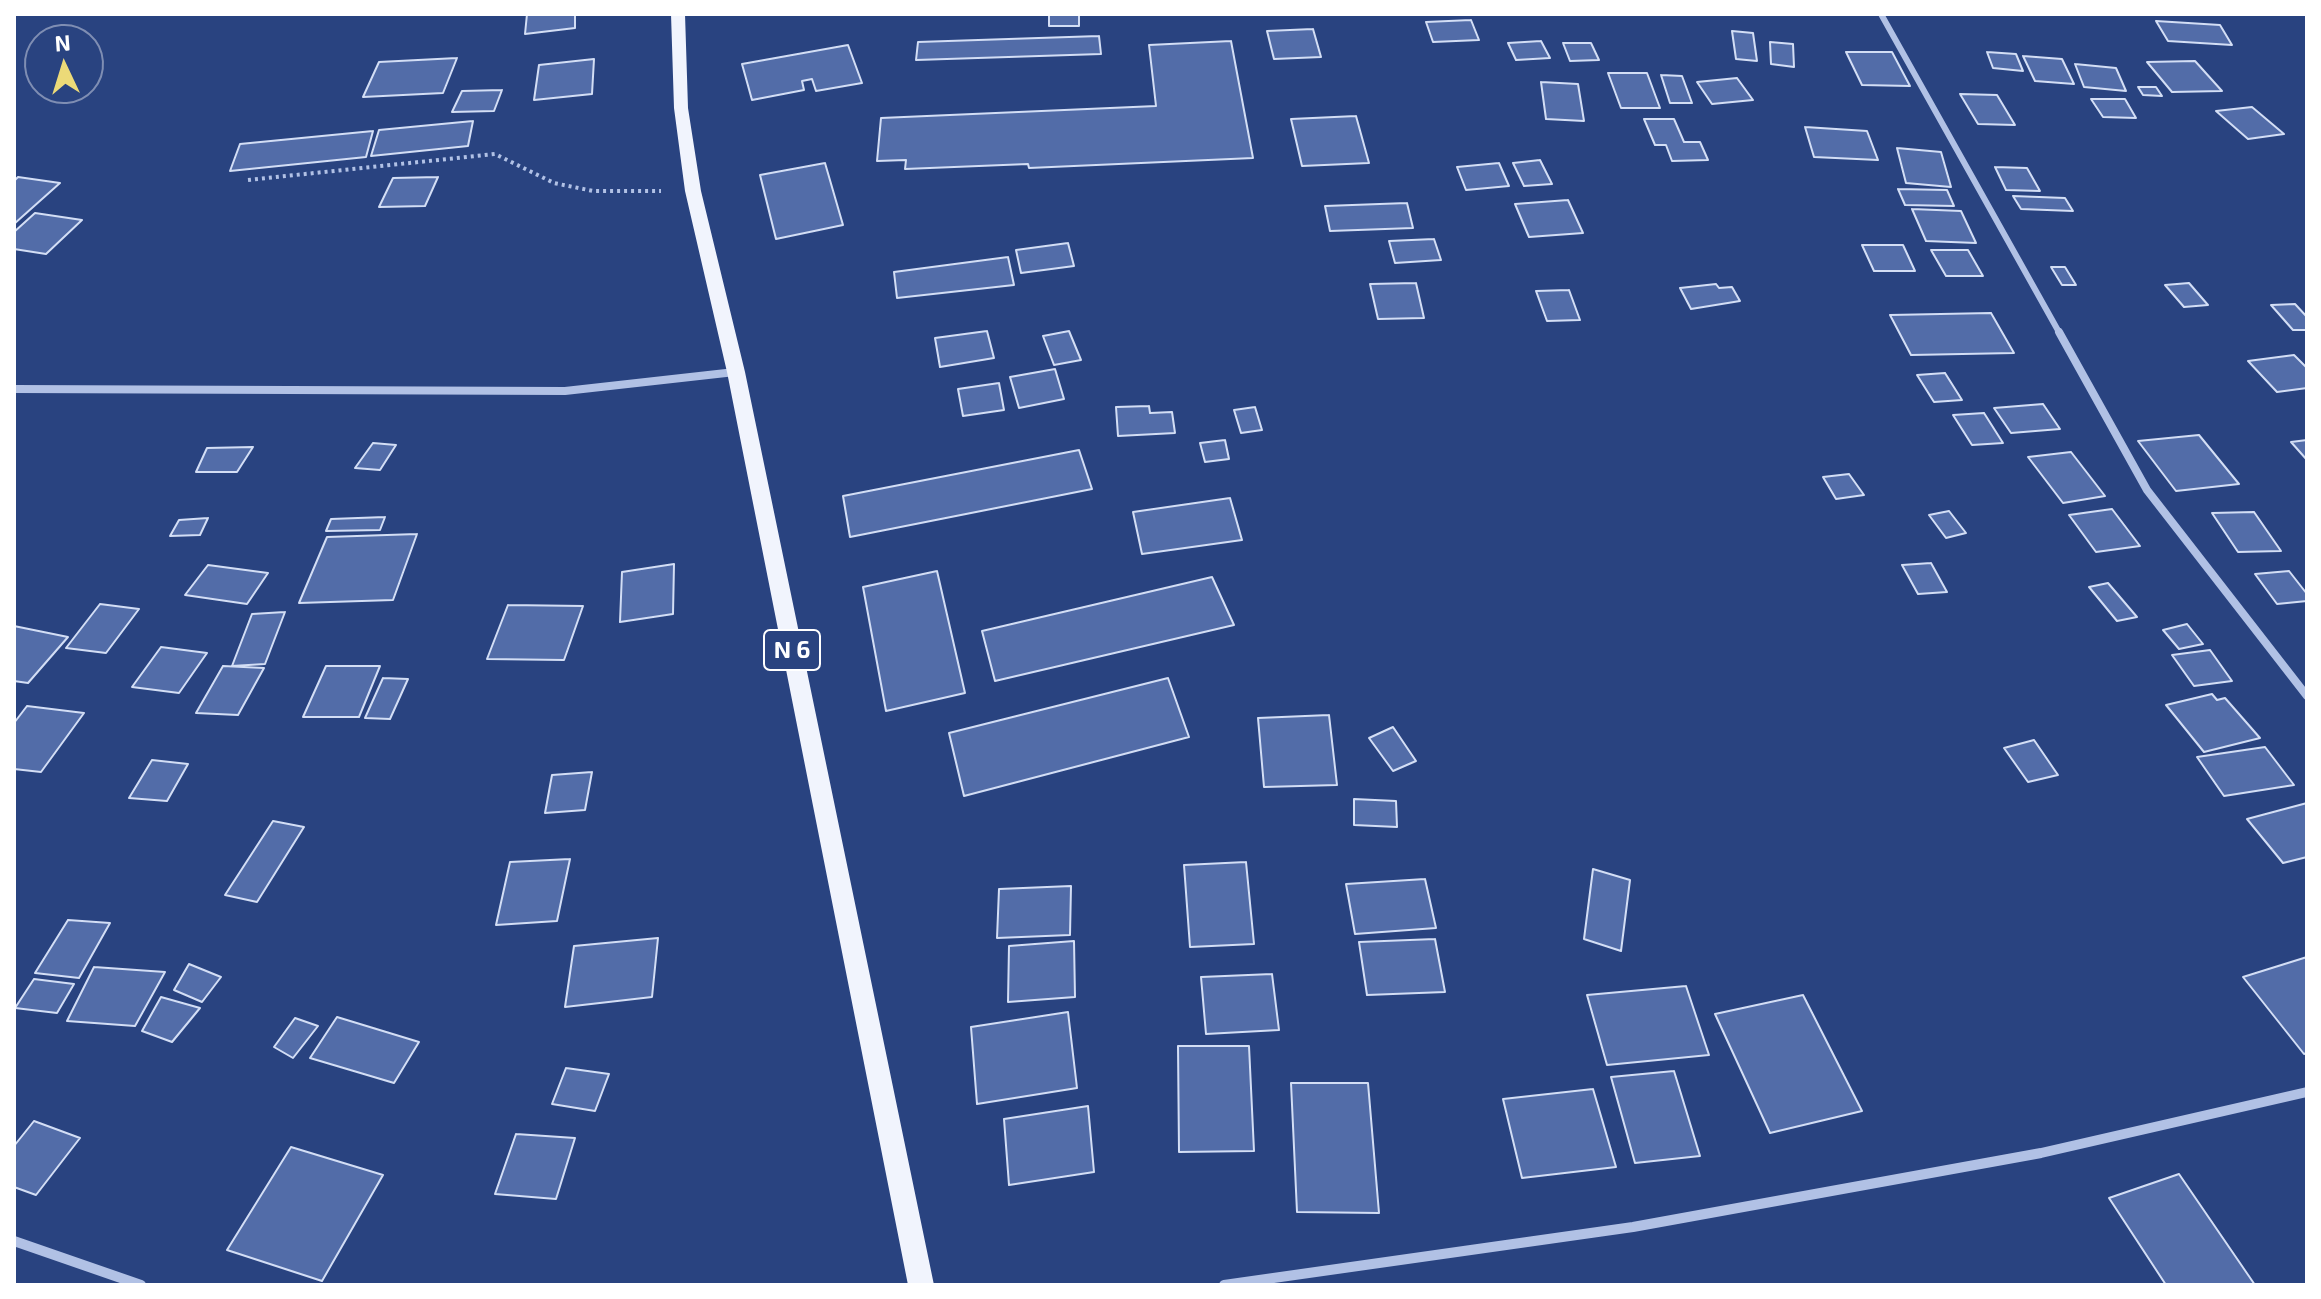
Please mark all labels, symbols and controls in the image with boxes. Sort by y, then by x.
north arrow [24,24,104,104]
text: N [54,29,71,56]
road number: N 6 [764,630,820,670]

